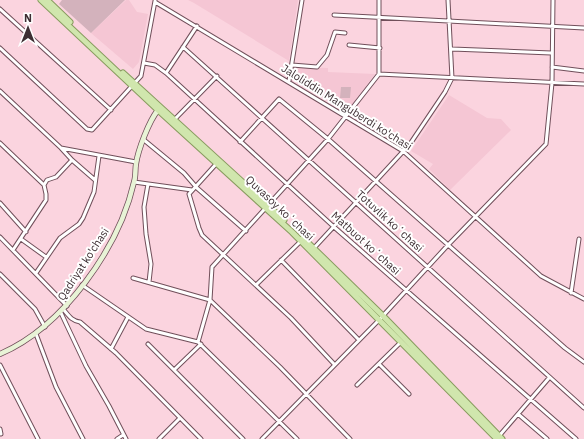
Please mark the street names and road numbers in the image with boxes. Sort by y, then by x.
street label: Jaloliddin Manguberdi ko'chasi [279,61,415,153]
street label: Quvasoy koʻchasi [243,173,317,243]
street label: Totuvlik koʻchasi [354,187,426,255]
street label: Matbuot koʻchasi [329,208,403,278]
street label: Qadriyat ko'chasi [54,225,112,303]

